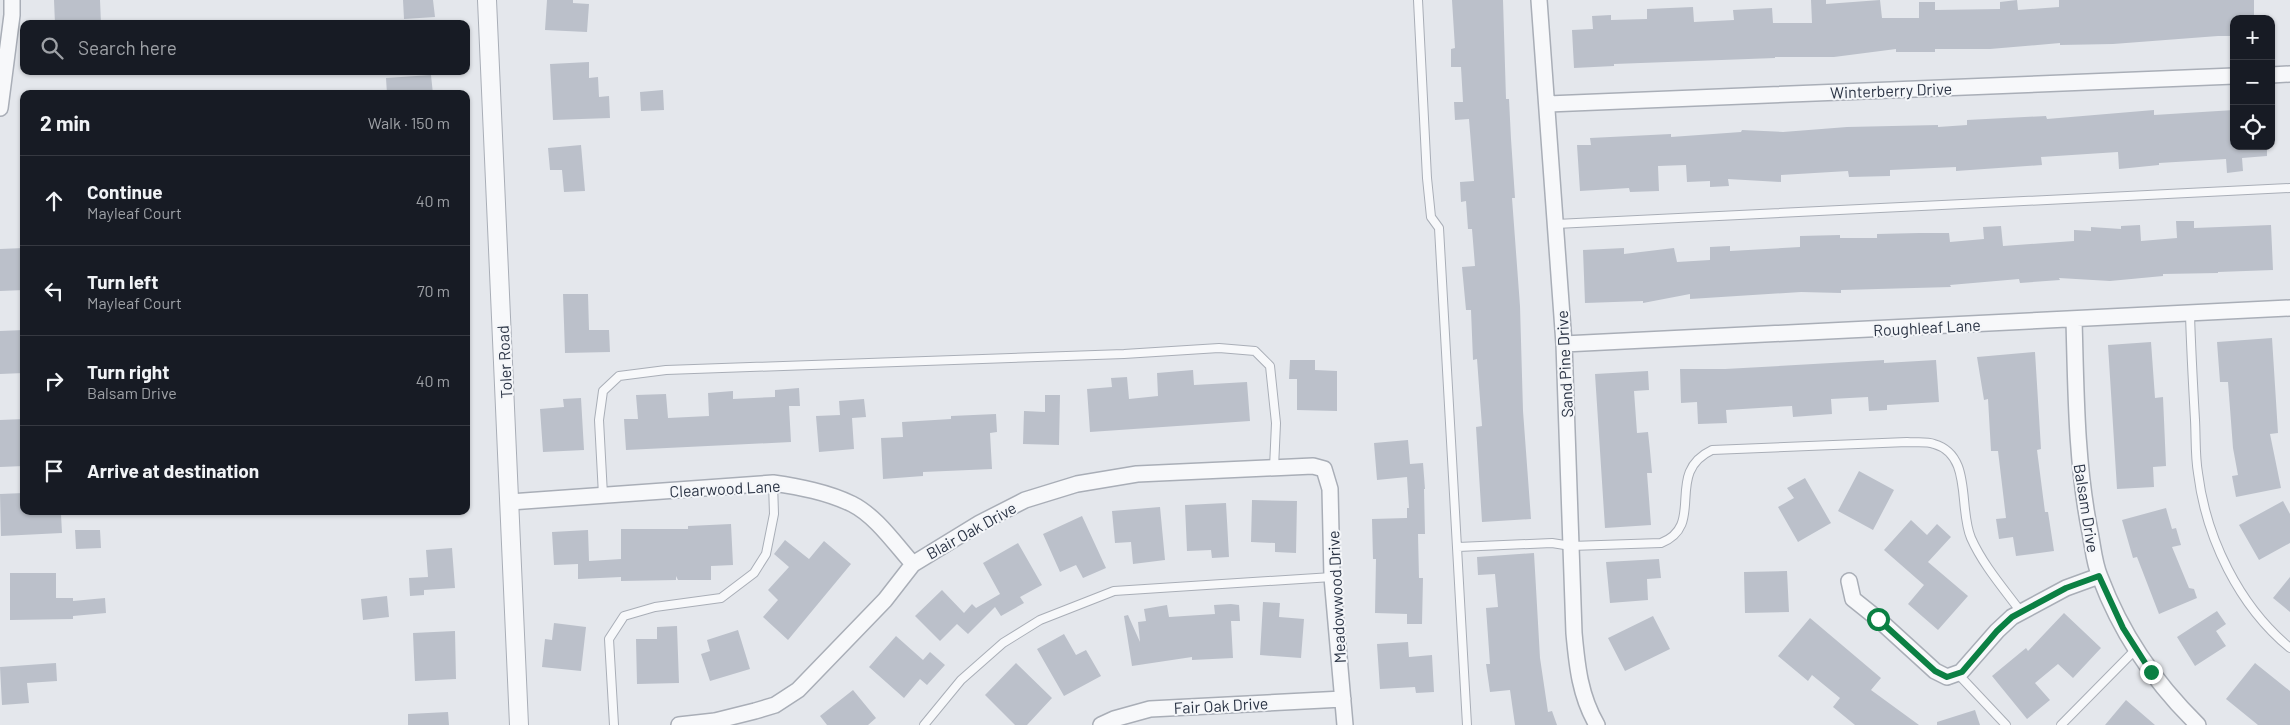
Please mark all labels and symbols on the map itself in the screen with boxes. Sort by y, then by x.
street label: Winterberry Drive [1830,78,1952,102]
street label: Sand Pine Drive [1552,310,1576,418]
street label: Roughleaf Lane [1873,315,1981,339]
street label: Toler Road [493,325,515,399]
street label: Balsam Drive [2071,462,2103,554]
street label: Clearwood Lane [669,476,781,500]
street label: Blair Oak Drive [923,497,1019,563]
street label: Meadowwood Drive [1323,530,1349,664]
route start [1867,608,1890,631]
route end [2140,661,2163,684]
street label: Fair Oak Drive [1173,693,1269,717]

